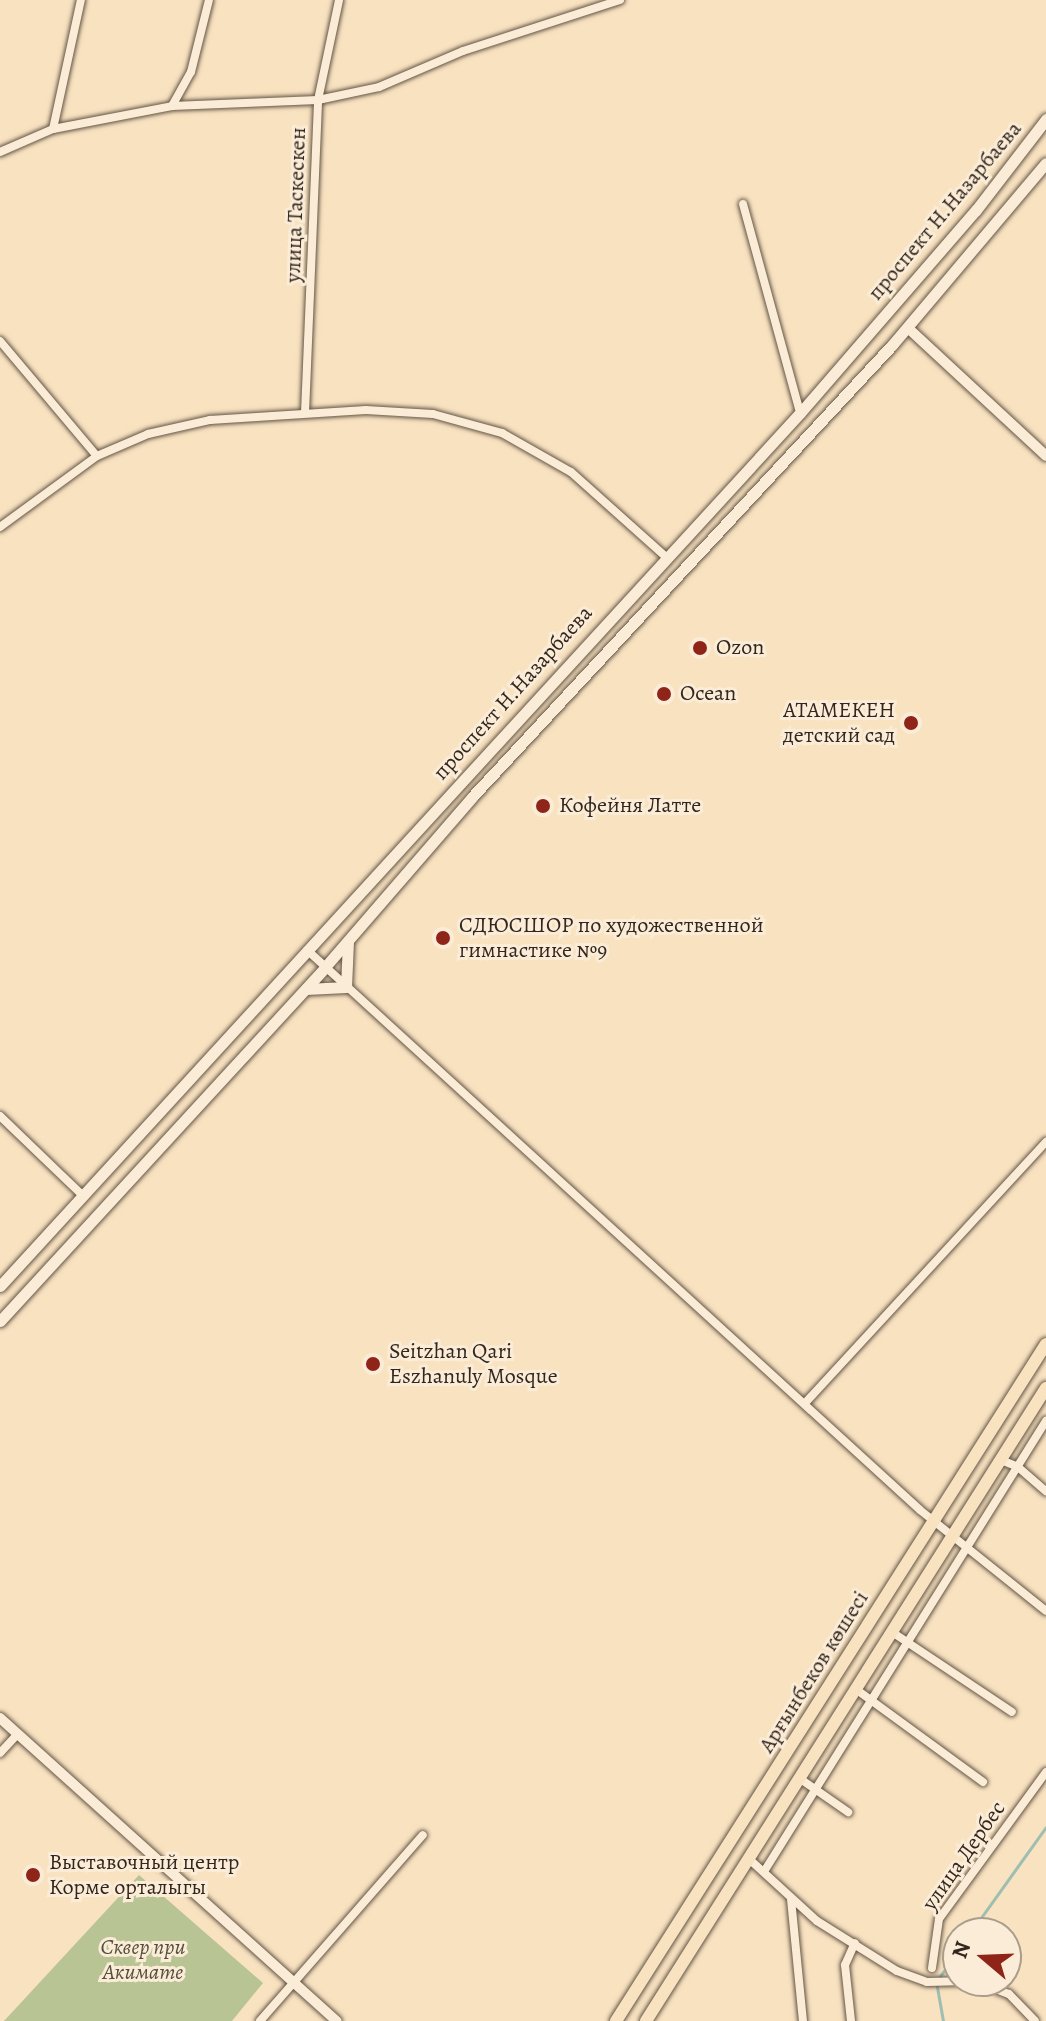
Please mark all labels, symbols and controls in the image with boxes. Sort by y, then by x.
street label: проспект Н.Назарбаева [863,116,1027,306]
street label: улица Таскескен [280,127,312,283]
street label: проспект Н.Назарбаева [428,600,598,786]
place label: Ozon [716,635,764,661]
marker: Ozon [691,639,709,657]
place label: Ocean [680,681,736,707]
marker: Ocean [655,685,673,703]
place label: АТАМЕКЕН детский сад [783,697,895,748]
marker: АТАМЕКЕН детский сад [902,714,920,732]
place label: Кофейня Латте [559,793,701,819]
marker: Кофейня Латте [534,797,552,815]
place label: СДЮСШОР по художественной гимнастике №9 [459,912,764,964]
marker: СДЮСШОР по художественной гимнастике №9 [434,929,452,947]
place label: Seitzhan Qari Eszhanuly Mosque [389,1338,558,1390]
marker: Seitzhan Qari Eszhanuly Mosque [364,1355,382,1373]
street label: Арғынбеков көшесі [754,1586,874,1758]
street label: улица Дербес [917,1796,1011,1916]
place label: Выставочный центр Корме орталыгы [49,1849,239,1900]
marker: Выставочный центр Корме орталыгы [24,1866,42,1884]
north arrow [942,1917,1022,1997]
park label: Сквер при Акимате [101,1934,185,1986]
text: N [944,1937,978,1962]

